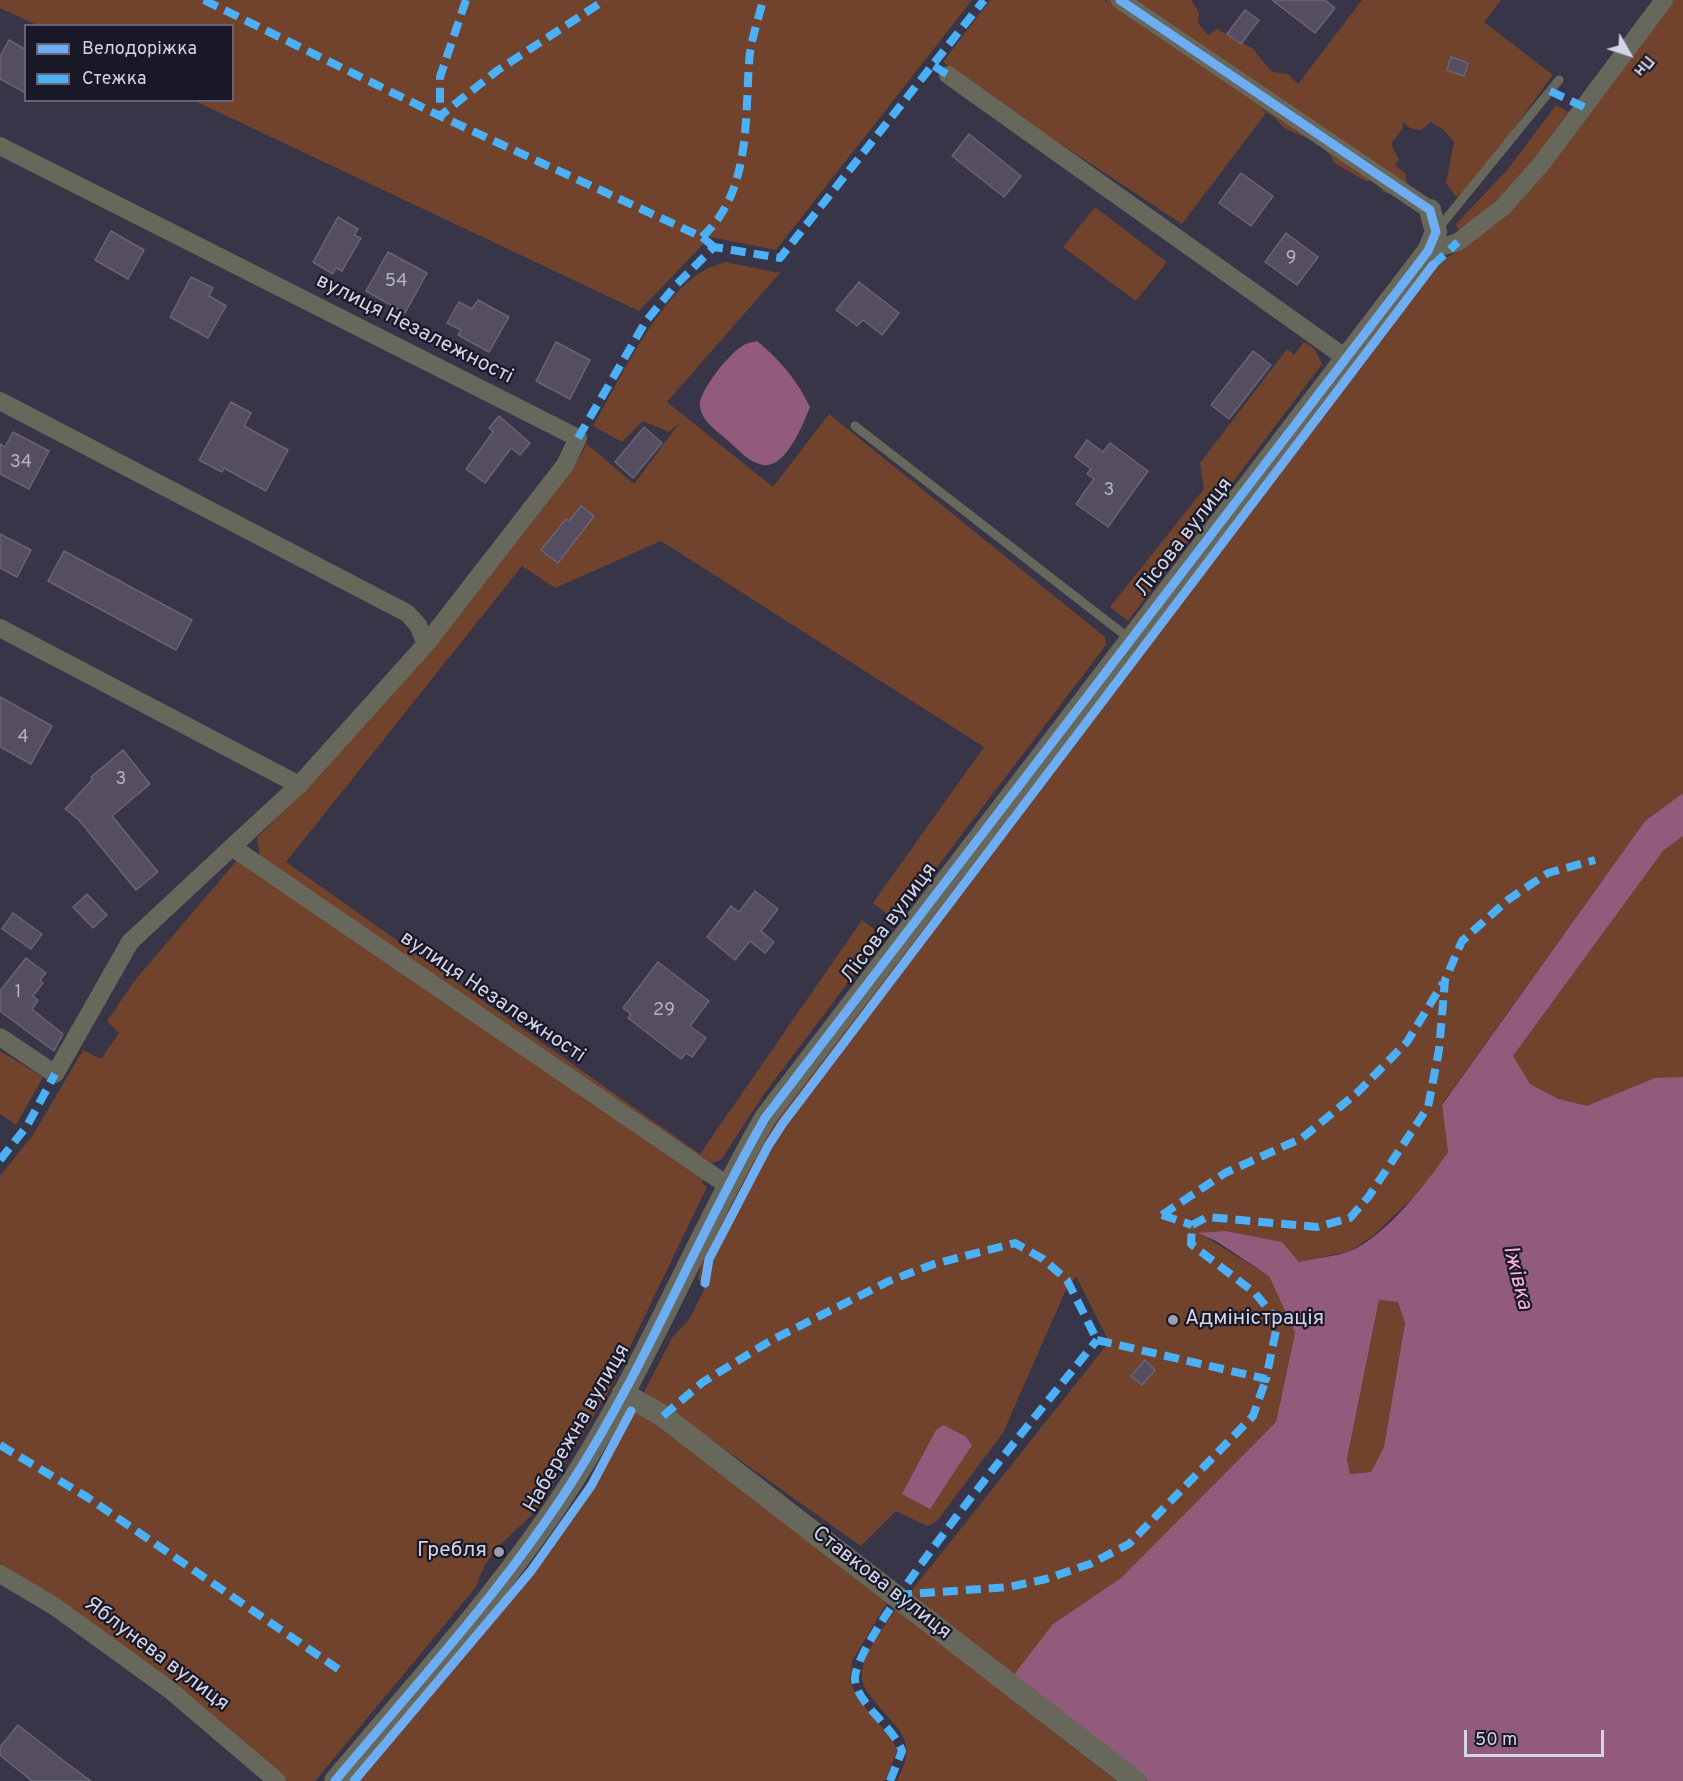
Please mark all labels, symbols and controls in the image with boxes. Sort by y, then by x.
legend [24,24,234,102]
north arrow [1599,24,1659,84]
text: Велодоріжка [82,38,197,61]
text: Пн [1628,51,1658,80]
text: Стежка [82,68,146,91]
house number: 9 [1286,248,1296,270]
street label: вулиця Незалежності [311,269,517,391]
house number: 54 [385,271,407,293]
house number: 34 [10,452,32,474]
street label: Лісова вулиця [1131,473,1239,603]
house number: 3 [1104,480,1114,502]
house number: 4 [17,727,29,749]
house number: 3 [116,769,126,791]
street label: Лісова вулиця [837,859,943,989]
street label: вулиця Незалежності [395,927,589,1069]
house number: 1 [15,982,21,1004]
house number: 29 [653,1000,675,1022]
water label: Іжівка [1495,1243,1537,1313]
place label: Адміністрація [1185,1307,1324,1333]
marker: Адміністрація [1166,1313,1180,1327]
street label: Набережна вулиця [519,1340,637,1518]
street label: Ставкова вулиця [806,1522,956,1646]
place label: Гребля [417,1539,487,1565]
marker: Гребля [492,1545,506,1559]
street label: Яблунева вулиця [79,1592,233,1718]
scale bar [1467,1718,1606,1756]
text: 50 m [1475,1729,1517,1752]

